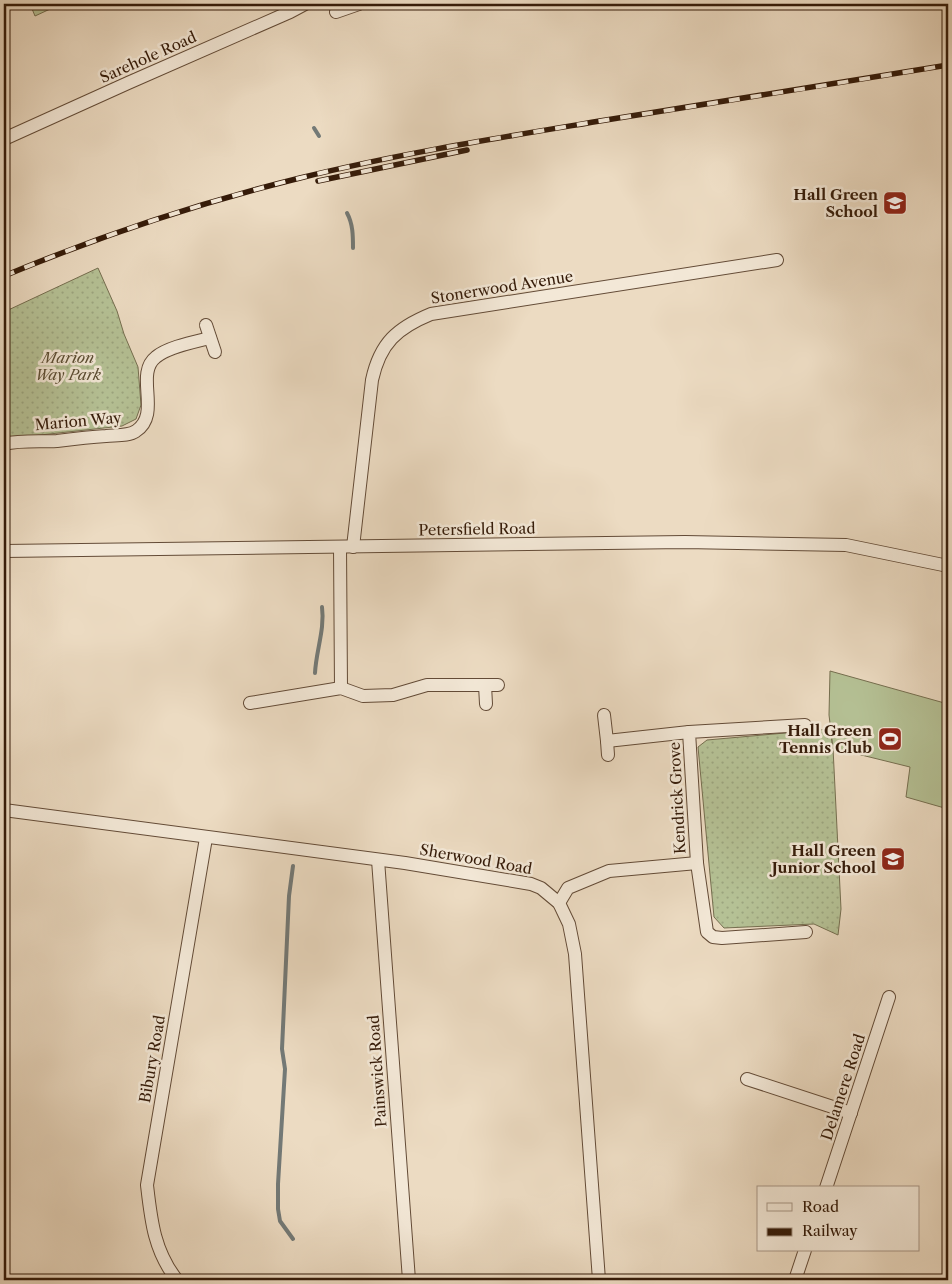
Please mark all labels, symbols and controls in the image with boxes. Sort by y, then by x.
street label: Sarehole Road [97,27,199,87]
place label: Hall Green School [793,185,879,221]
school or university icon: Hall Green School [882,190,908,216]
street label: Stonerwood Avenue [429,266,575,308]
park label: Marion Way Park [35,348,101,384]
street label: Marion Way [34,408,123,434]
street label: Petersfield Road [418,518,536,540]
place label: Hall Green Tennis Club [779,721,873,757]
sports icon: Hall Green Tennis Club [877,726,903,752]
street label: Kendrick Grove [665,741,689,855]
street label: Sherwood Road [418,840,534,878]
place label: Hall Green Junior School [769,841,877,877]
school or university icon: Hall Green Junior School [880,846,906,872]
street label: Bibury Road [135,1014,169,1104]
street label: Painswick Road [364,1014,390,1128]
street label: Delamere Road [817,1031,869,1143]
legend [757,1186,920,1252]
text: Road [802,1197,839,1216]
text: Railway [802,1221,858,1240]

